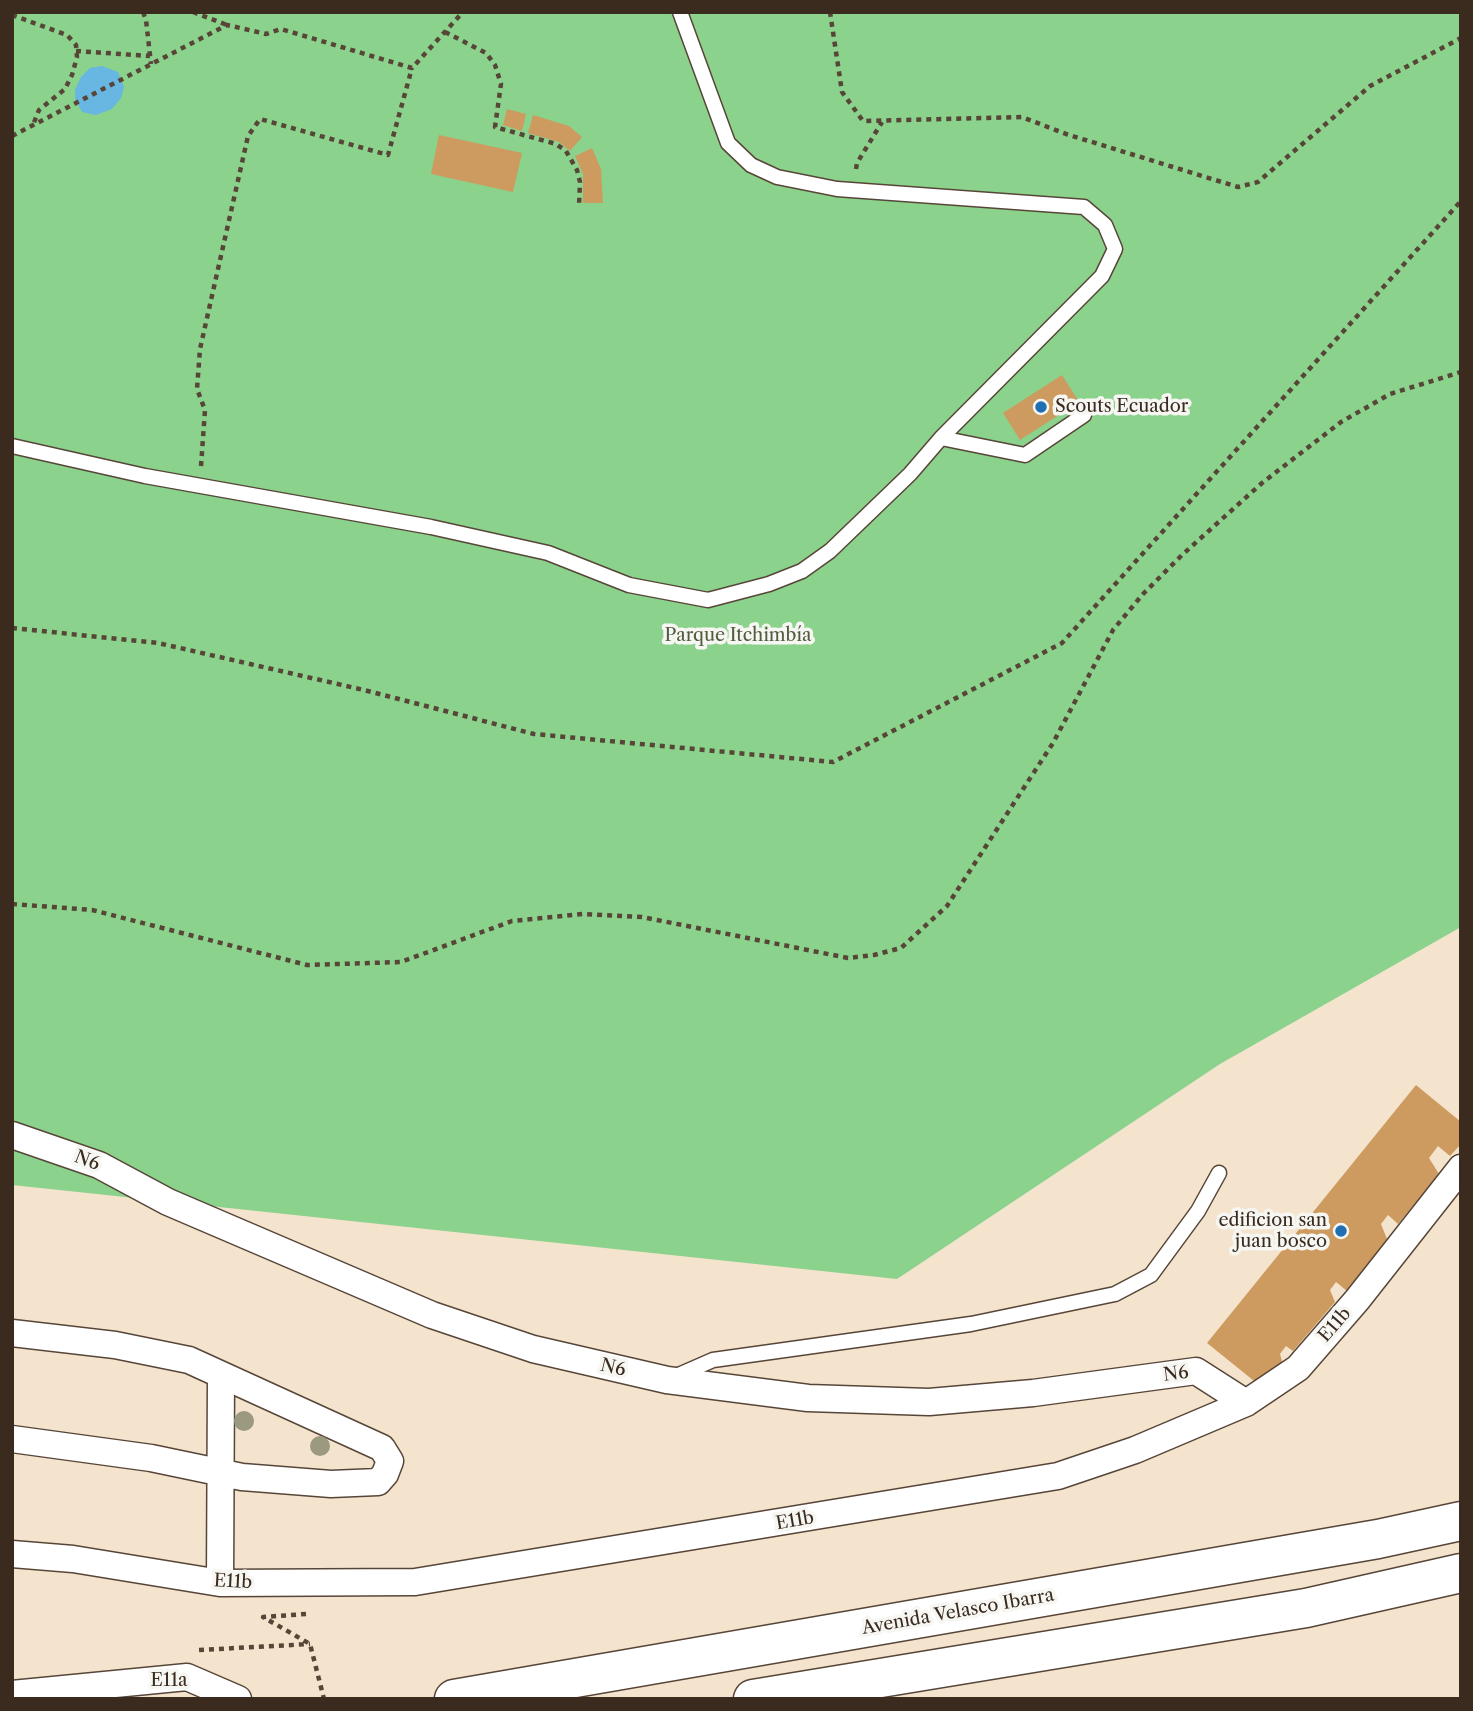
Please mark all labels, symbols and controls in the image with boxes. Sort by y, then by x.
place label: Scouts Ecuador [1055,396,1188,418]
marker: Scouts Ecuador [1033,399,1049,415]
park label: Parque Itchimbía [665,625,811,647]
street label: N6 [71,1146,103,1176]
place label: edificion san juan bosco [1218,1210,1327,1252]
marker: edificion san juan bosco [1333,1223,1349,1239]
street label: E11b [1314,1303,1356,1347]
street label: N6 [598,1355,628,1381]
street label: N6 [1162,1362,1190,1386]
street label: E11b [774,1507,816,1535]
street label: E11b [213,1570,253,1594]
street label: Avenida Velasco Ibarra [860,1584,1056,1640]
street label: E11a [150,1670,188,1692]

